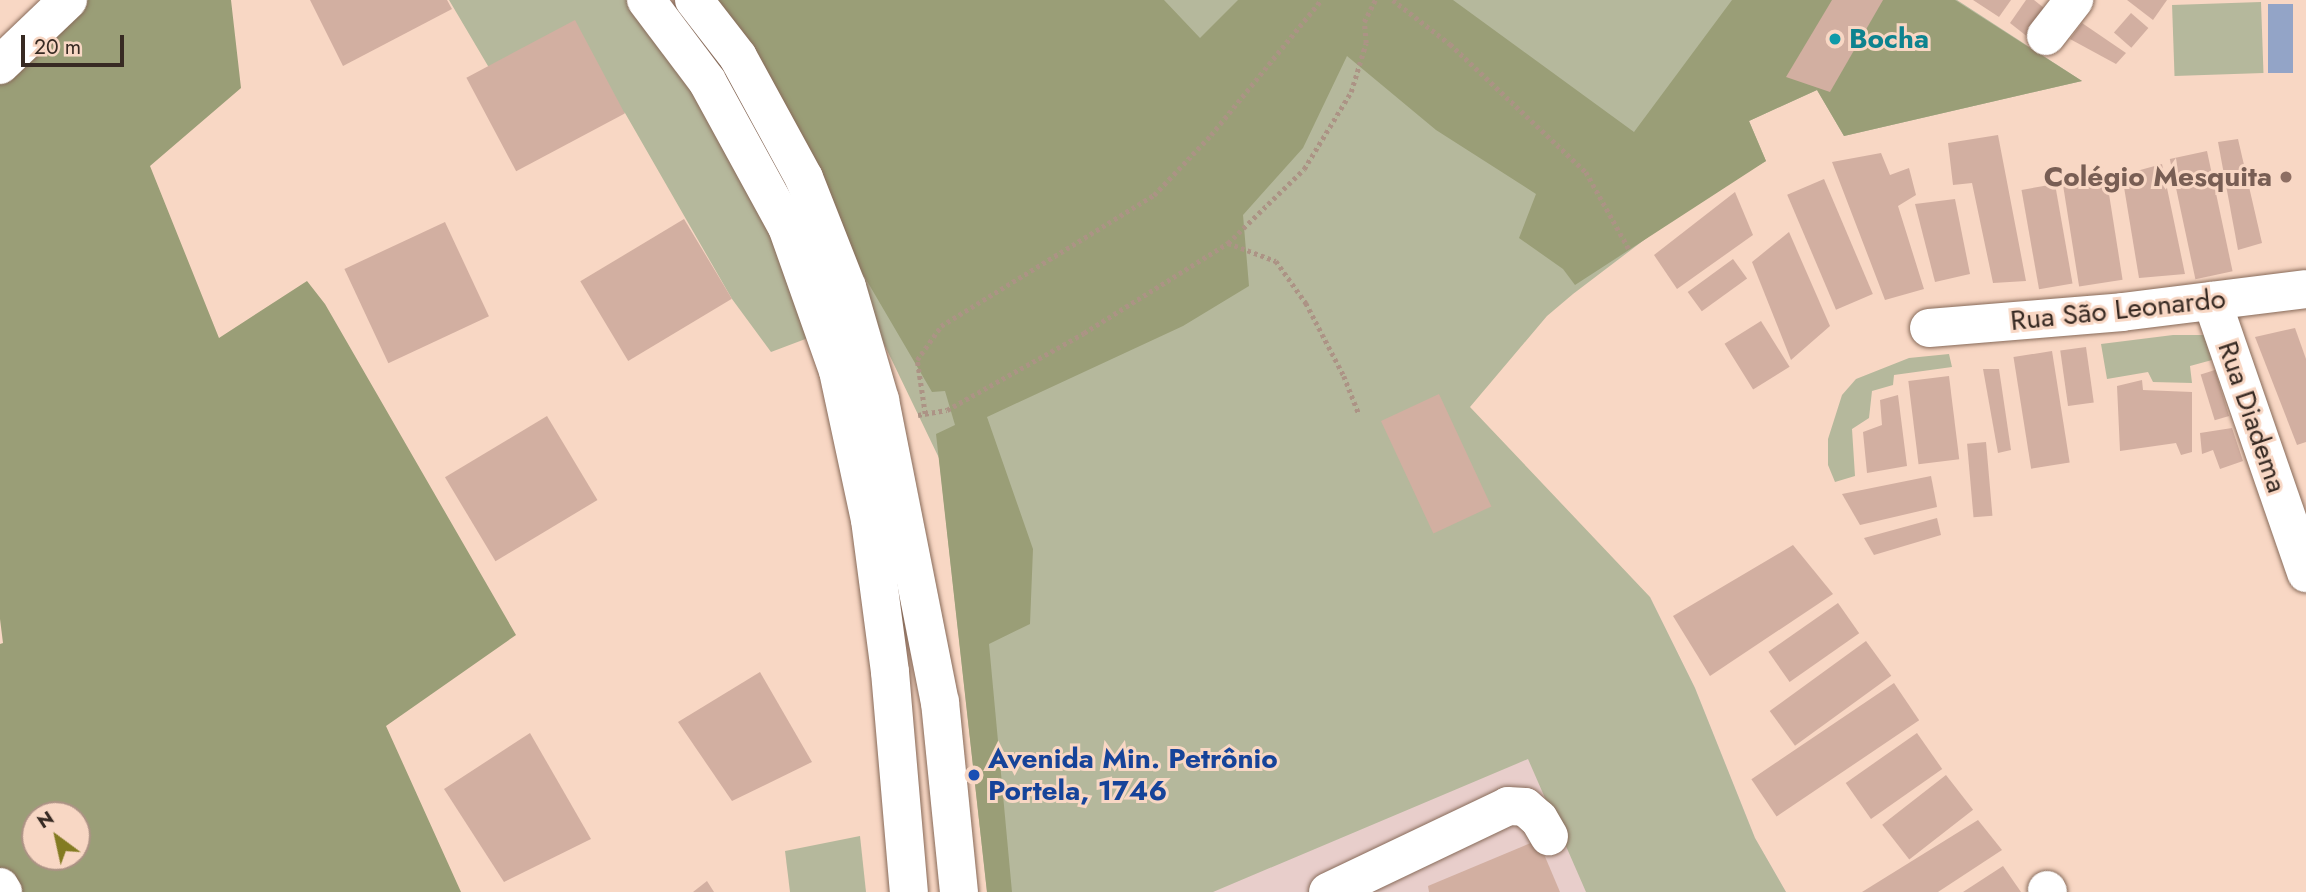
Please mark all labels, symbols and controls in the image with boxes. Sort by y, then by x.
scale bar [24,21,128,65]
place label: Bocha [1849,22,1929,56]
marker: Bocha [1827,31,1843,47]
text: 20 m [34,32,81,62]
place label: Colégio Mesquita [2044,160,2272,194]
marker: Colégio Mesquita [2278,169,2294,185]
street label: Rua São Leonardo [2009,282,2227,338]
street label: Rua Diadema [2210,337,2294,497]
place label: Avenida Min. Petrônio Portela, 1746 [988,742,1278,808]
marker: Avenida Min. Petrônio Portela, 1746 [966,767,982,783]
north arrow [21,801,91,871]
text: N [32,804,59,835]

